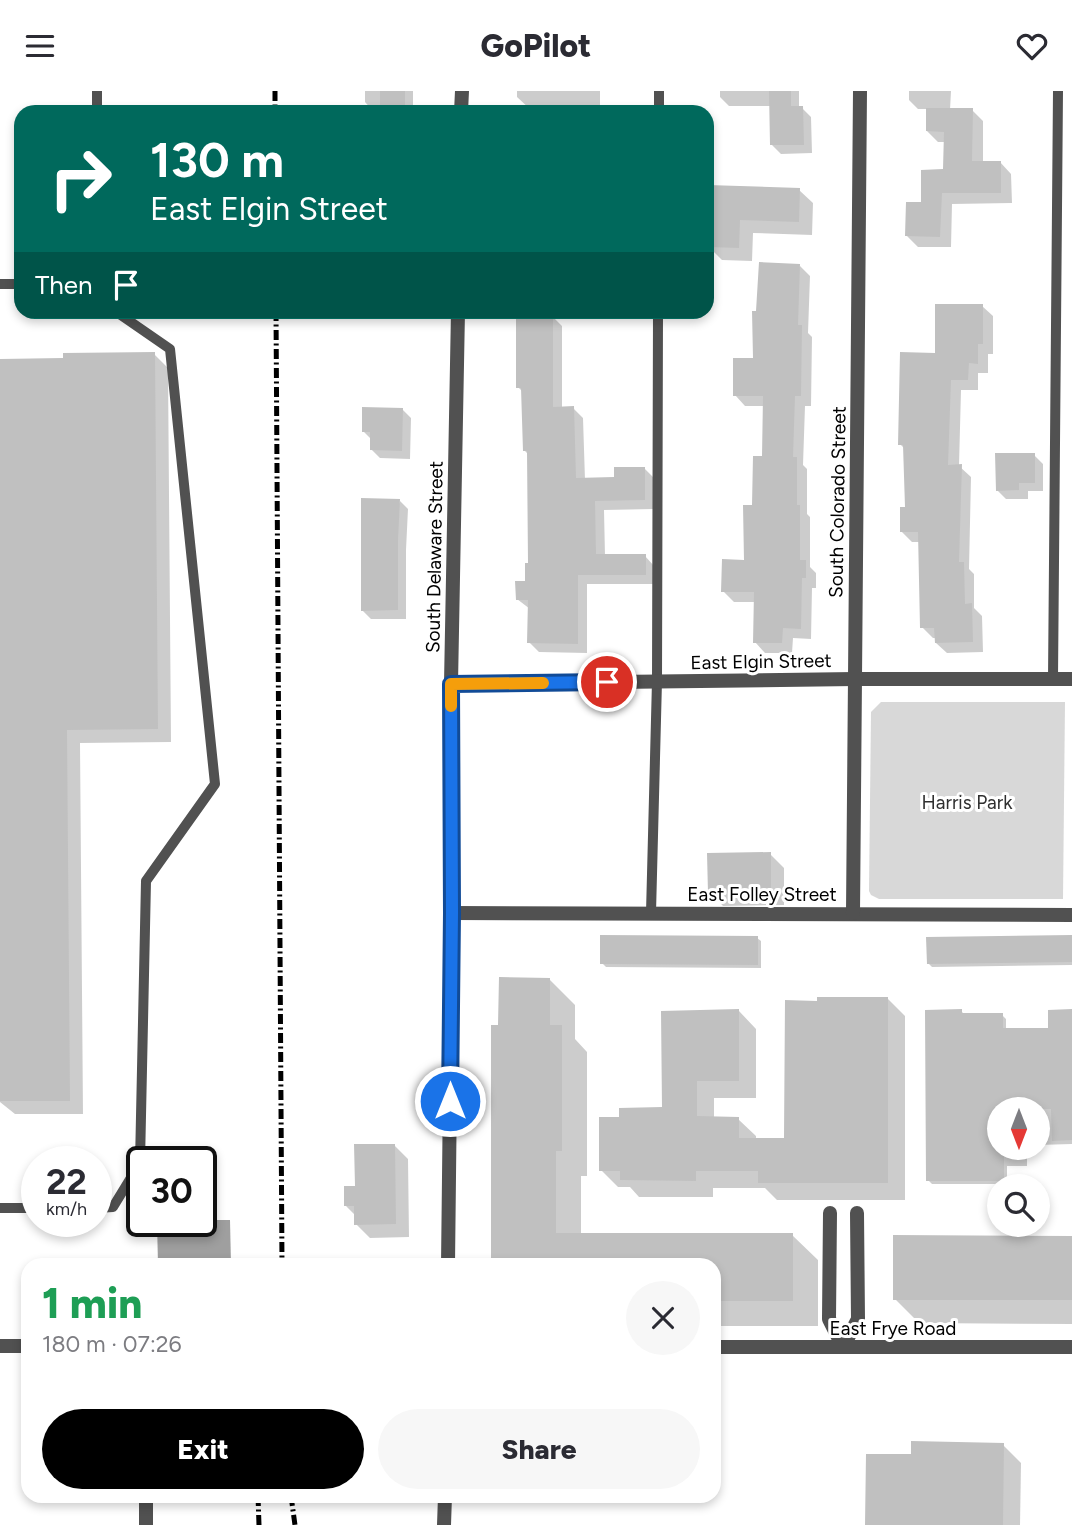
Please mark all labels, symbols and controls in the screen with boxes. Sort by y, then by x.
icon: menu [21,27,59,65]
text: GoPilot [481,27,591,65]
icon: heart [1013,27,1051,65]
text: 130 m [150,130,284,189]
icon: right [35,133,126,224]
text: East Elgin Street [150,190,388,228]
icon: arrive [107,266,145,304]
text: Then [35,269,93,301]
street label: South Colorado Street [824,406,851,598]
street label: South Delaware Street [421,461,448,653]
street label: East Elgin Street [690,649,832,674]
pin [577,652,637,712]
icon: arrive [588,663,626,701]
park label: Harris Park [922,791,1013,814]
street label: East Folley Street [687,883,837,906]
position arrow [413,1064,487,1138]
north arrow [987,1097,1050,1160]
map controls [987,1097,1050,1237]
speed limit sign: 30 [126,1146,217,1237]
text: 22 [46,1161,87,1203]
button: search [987,1174,1050,1237]
text: km/h [46,1198,87,1220]
text: 1 min [42,1278,142,1329]
button: close [626,1281,700,1355]
street label: East Frye Road [830,1317,956,1340]
text: 180 m · 07:26 [42,1330,182,1358]
button: Exit [42,1409,364,1489]
button: Share [378,1409,700,1489]

